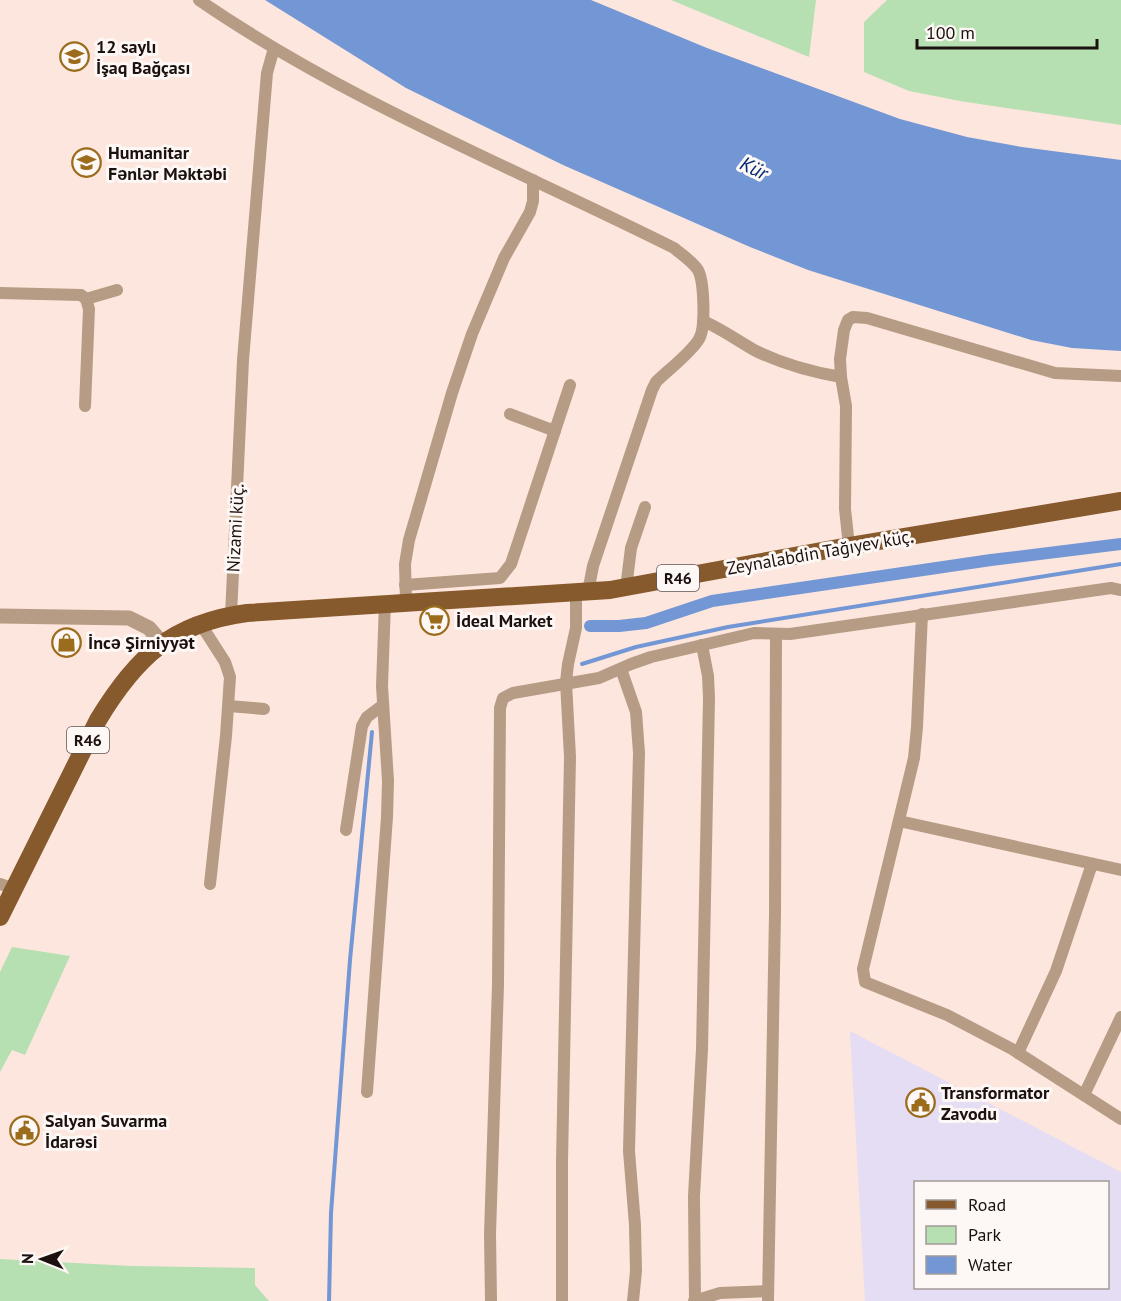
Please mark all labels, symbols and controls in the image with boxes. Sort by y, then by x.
scale bar [917,12,1097,50]
text: 100 m [926,21,975,44]
place label: 12 saylı İşaq Bağçası [96,35,190,79]
school or university icon: 12 saylı İşaq Bağçası [59,40,91,72]
place label: Humanitar Fənlər Məktəbi [108,141,227,185]
school or university icon: Humanitar Fənlər Məktəbi [71,146,103,178]
water label: Kür [736,150,774,186]
street label: Nizami küç. [221,483,249,573]
street label: Zeynalabdin Tağıyev küç. [725,524,915,580]
road number: R46 [657,565,699,591]
supermarket icon: İdeal Market [419,604,451,636]
place label: İdeal Market [456,609,553,632]
shop icon: İncə Şirniyyət [51,626,83,658]
place label: İncə Şirniyyət [88,631,196,654]
road number: R46 [67,727,109,753]
place label: Transformator Zavodu [941,1081,1050,1125]
public building icon: Transformator Zavodu [904,1086,936,1118]
place label: Salyan Suvarma İdarəsi [45,1109,167,1153]
public building icon: Salyan Suvarma İdarəsi [8,1114,40,1146]
legend [914,1181,1109,1289]
text: Road [968,1193,1006,1216]
text: Park [968,1223,1001,1246]
north arrow [12,1229,72,1289]
text: N [17,1253,37,1264]
text: Water [968,1253,1012,1276]

